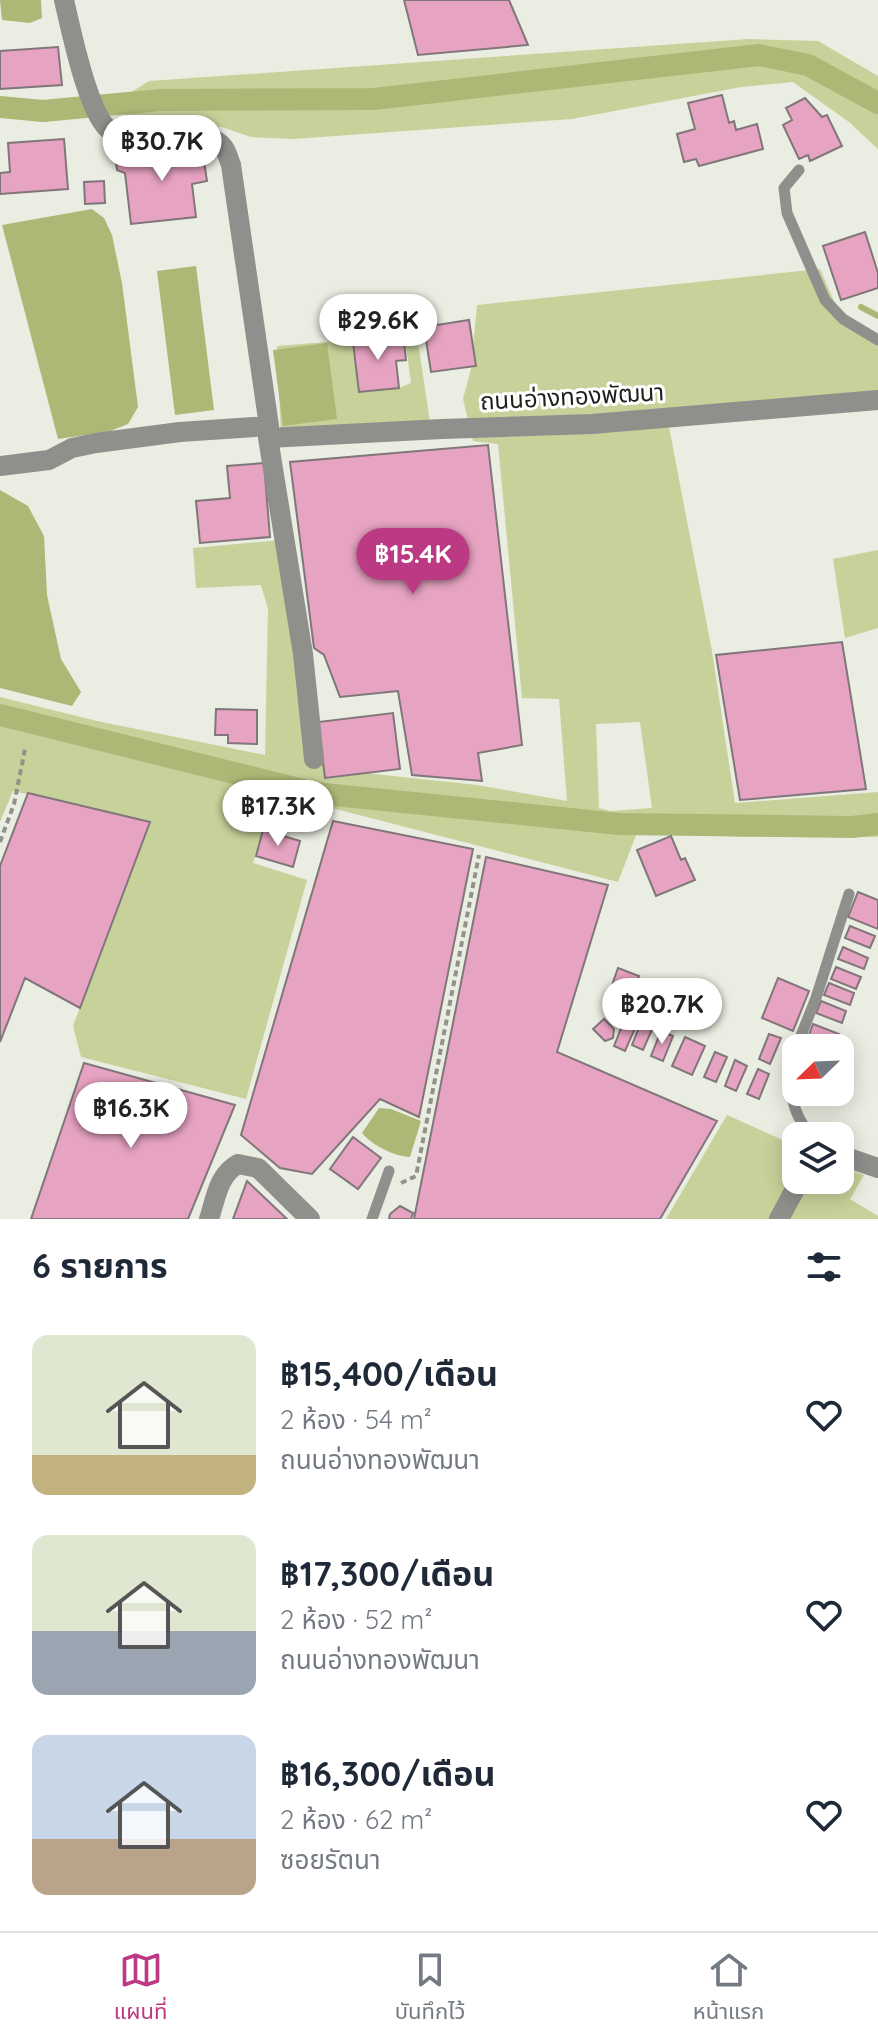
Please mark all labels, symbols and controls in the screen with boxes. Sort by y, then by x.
pin: ฿30.7K [97,115,227,183]
text: ฿30.7K [121,124,203,157]
pin: ฿29.6K [313,294,443,362]
text: ฿29.6K [337,303,419,336]
street label: ถนนอ่างทองพัฒนา [479,376,665,416]
pin: ฿15.4K [348,528,478,596]
text: ฿15.4K [374,537,452,570]
pin: ฿17.3K [213,780,343,848]
text: ฿17.3K [240,789,316,822]
pin: ฿20.7K [597,978,727,1046]
text: ฿20.7K [620,987,704,1020]
north arrow [782,1034,854,1106]
map controls [782,1034,854,1194]
pin: ฿16.3K [66,1082,196,1150]
text: ฿16.3K [92,1091,170,1124]
button: layers [782,1122,854,1194]
text: 6 รายการ [32,1244,168,1287]
icon: filters [802,1245,846,1289]
text: ฿15,400/เดือน [280,1352,498,1395]
icon: home [96,1367,192,1463]
icon: heart [802,1393,846,1437]
text: 2 ห้อง · 54 m² [280,1403,432,1436]
text: ถนนอ่างทองพัฒนา [280,1443,480,1476]
text: ฿17,300/เดือน [280,1552,494,1595]
icon: home [96,1567,192,1663]
icon: heart [802,1593,846,1637]
text: 2 ห้อง · 52 m² [280,1603,433,1636]
text: ถนนอ่างทองพัฒนา [280,1643,480,1676]
text: ฿16,300/เดือน [280,1752,495,1795]
icon: home [96,1767,192,1863]
icon: heart [802,1793,846,1837]
text: 2 ห้อง · 62 m² [280,1803,432,1836]
text: ซอยรัตนา [280,1843,381,1876]
tab: แผนที่ [114,1948,167,2029]
tab: บันทึกไว้ [395,1948,465,2029]
tab: หน้าแรก [693,1948,764,2029]

